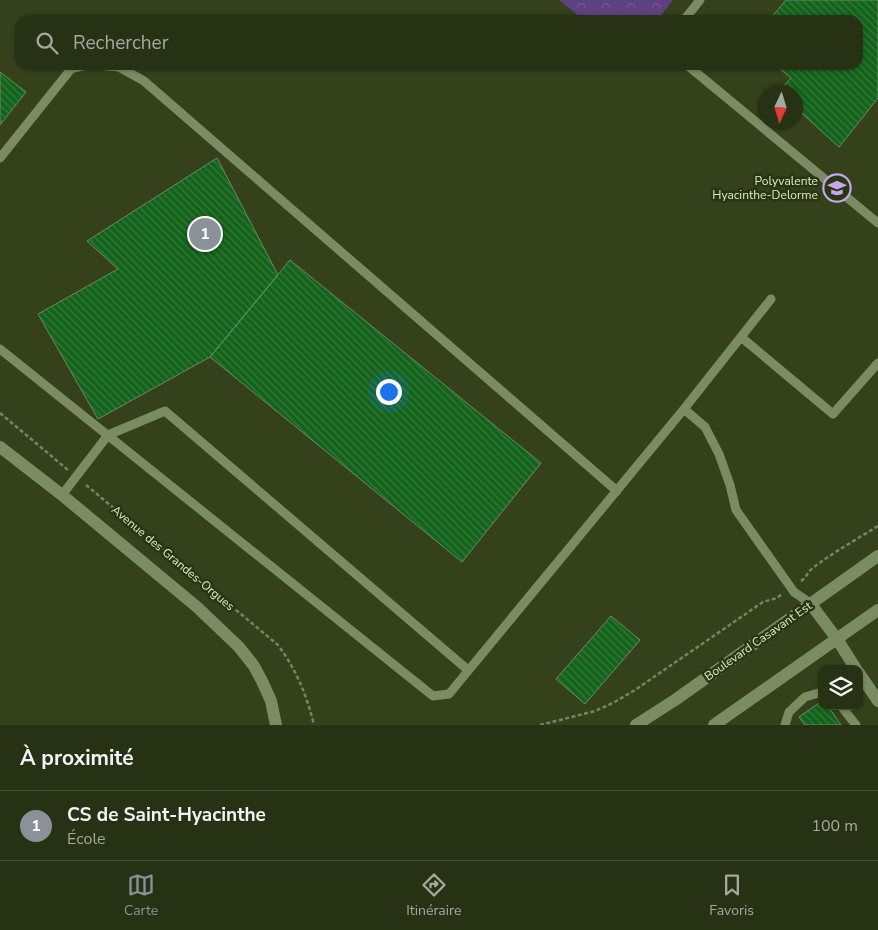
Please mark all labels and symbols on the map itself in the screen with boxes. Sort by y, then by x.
north arrow [758,85,803,130]
place label: Polyvalente Hyacinthe-Delorme [712,173,818,203]
school or university icon: Polyvalente Hyacinthe-Delorme [822,173,852,203]
pin: 1 [189,215,221,253]
your location [376,379,402,405]
street label: Avenue des Grandes-Orgues [108,502,238,614]
street label: Boulevard Casavant Est [701,597,816,684]

